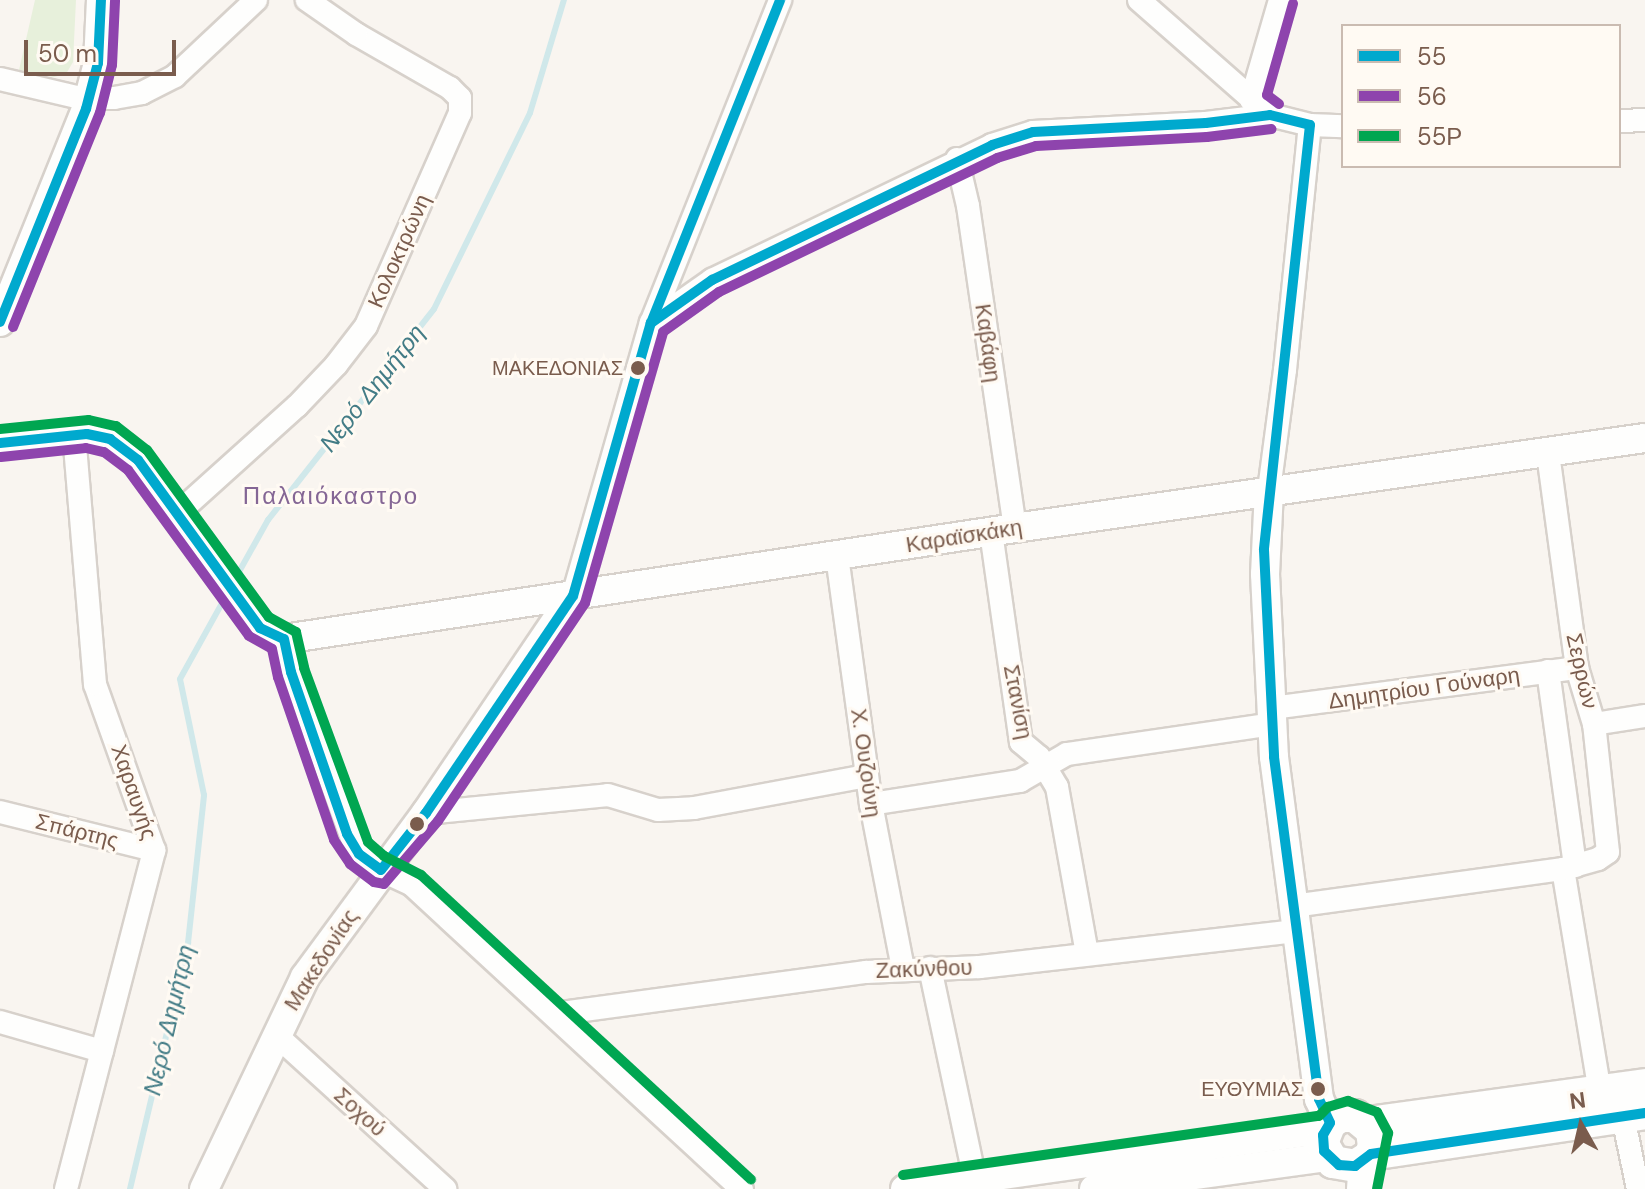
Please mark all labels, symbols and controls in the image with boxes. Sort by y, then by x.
scale bar [28,24,180,74]
legend [1341,24,1621,168]
text: 50 m [38,38,97,69]
text: 55 [1417,41,1446,72]
text: 56 [1417,81,1447,112]
text: 55Ρ [1417,121,1462,152]
street label: Κολοκτρώνη [362,190,436,312]
street label: Καβάφη [969,302,1007,384]
water label: Νερό Δημήτρη [313,319,431,457]
place label: ΜΑΚΕΔΟΝΙΑΣ [492,356,623,380]
marker: ΜΑΚΕΔΟΝΙΑΣ [630,360,646,376]
district label: Παλαιόκαστρο [243,482,419,510]
street label: Καραϊσκάκη [904,514,1024,558]
street label: Σερρών [1561,631,1603,711]
street label: Δημητρίου Γούναρη [1327,662,1521,714]
street label: Στανίση [998,663,1038,741]
street label: Χ. Ουζούνη [845,707,887,819]
street label: Χαραυγής [105,741,163,843]
street label: Σπάρτης [33,808,121,854]
unlabelled marker [409,816,425,832]
street label: Μακεδονίας [278,904,364,1016]
water label: Νερό Δημήτρη [138,942,200,1098]
street label: Ζακύνθου [875,954,973,984]
place label: ΕΥΘΥΜΙΑΣ [1201,1077,1303,1101]
marker: ΕΥΘΥΜΙΑΣ [1310,1081,1326,1097]
street label: Σοχού [329,1082,391,1142]
north arrow [1541,1085,1621,1165]
text: N [1568,1085,1588,1116]

